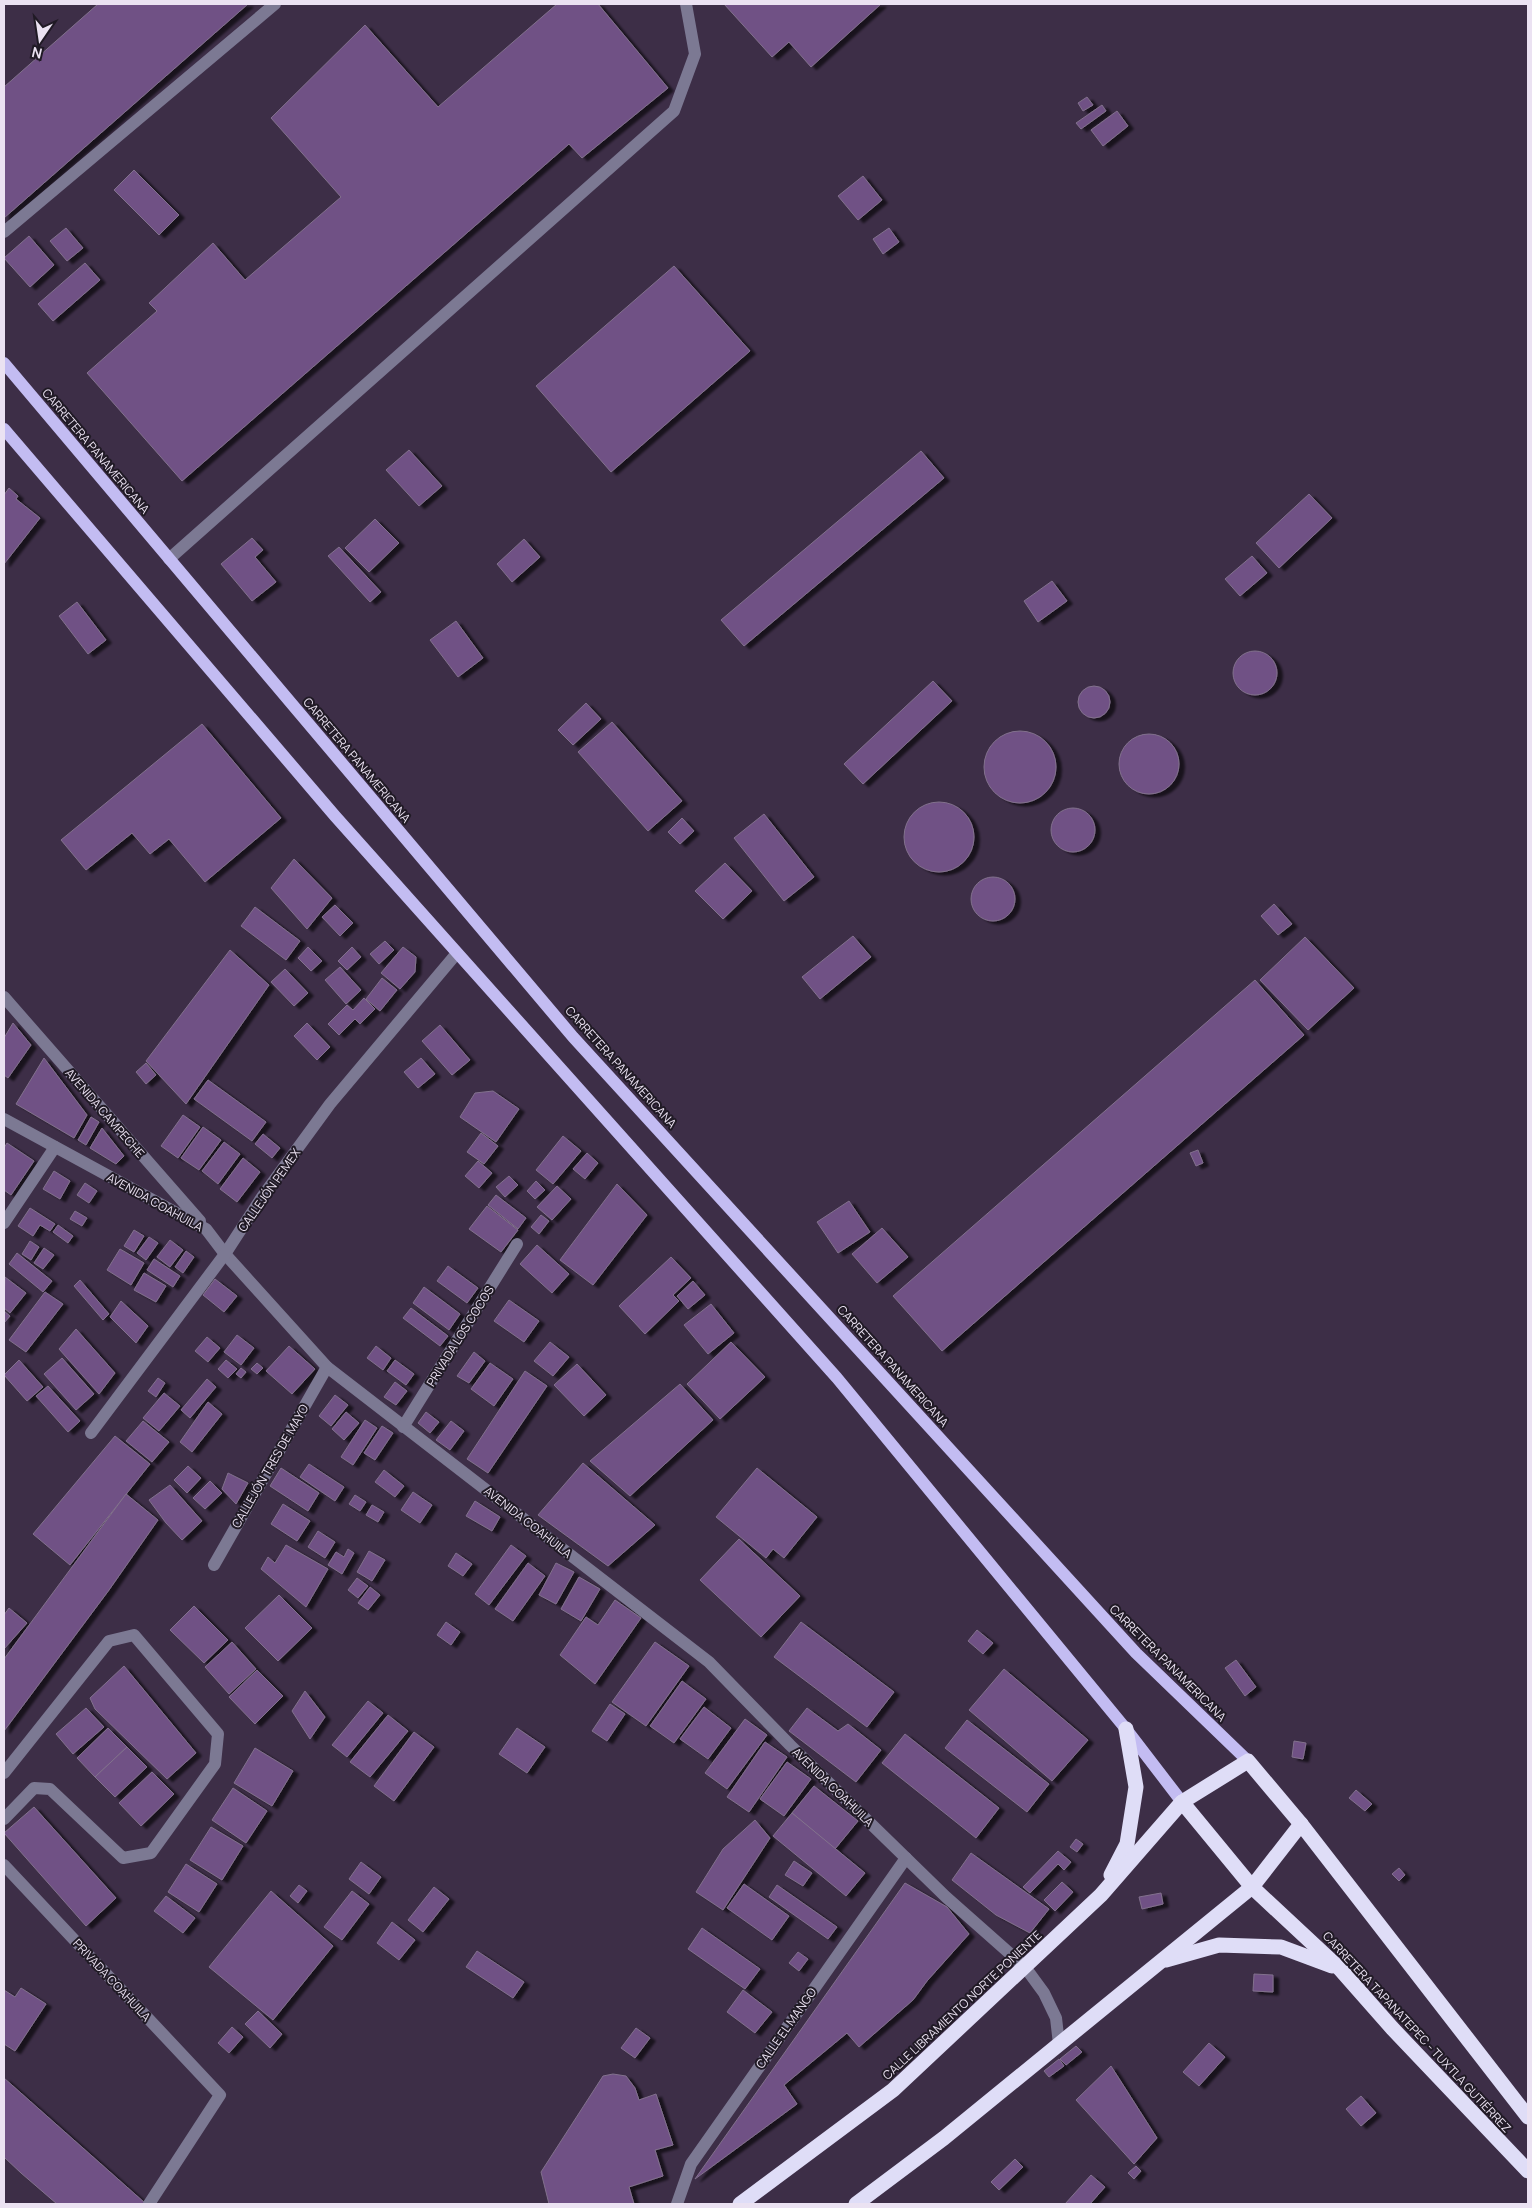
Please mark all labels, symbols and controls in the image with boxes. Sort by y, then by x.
north arrow [15,15,65,65]
text: N [30,43,44,64]
street label: CARRETERA PANAMERICANA [39,385,154,518]
street label: CARRETERA PANAMERICANA [300,694,415,827]
street label: CARRETERA PANAMERICANA [562,1002,681,1132]
street label: AVENIDA CAMPECHE [61,1065,149,1161]
street label: CALLEJÓN PEMEX [234,1144,305,1235]
street label: AVENIDA COAHUILA [104,1169,206,1236]
street label: PRIVADA LOS COCOS [422,1282,498,1390]
street label: CARRETERA PANAMERICANA [834,1301,953,1431]
street label: CALLEJÓN TRES DE MAYO [228,1401,313,1531]
street label: AVENIDA COAHUILA [480,1482,576,1562]
street label: CARRETERA PANAMERICANA [1106,1601,1230,1725]
street label: AVENIDA COAHUILA [788,1744,878,1831]
street label: CALLE LIBRAMIENTO NORTE PONIENTE [879,1926,1045,2083]
street label: CARRETERA TAPANATEPEC - TUXTLA GUTIÉRREZ [1319,1928,1515,2136]
street label: PRIVADA COAHUILA [69,1935,155,2025]
street label: CALLE EL MANGO [752,1984,820,2072]

